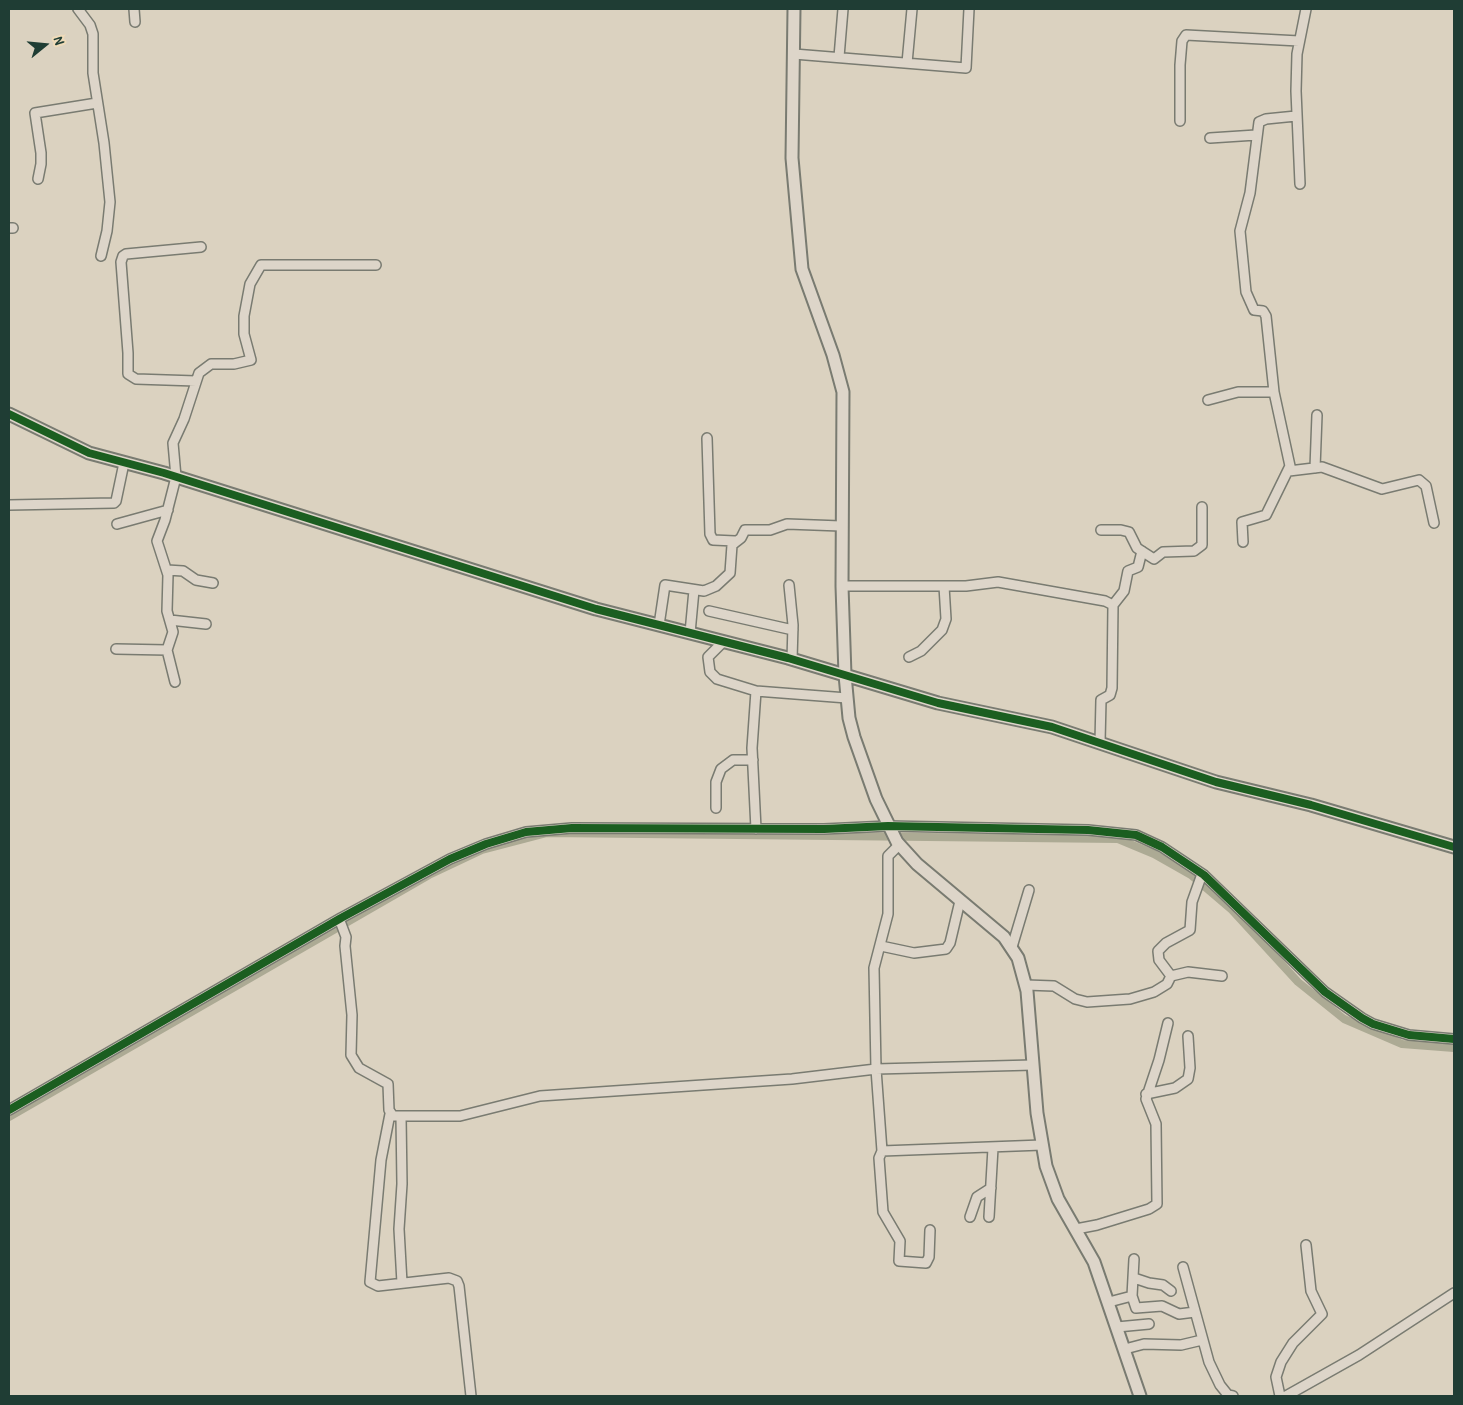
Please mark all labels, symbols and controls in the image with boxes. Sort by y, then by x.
north arrow [20,20,70,70]
text: N [50,34,70,47]

